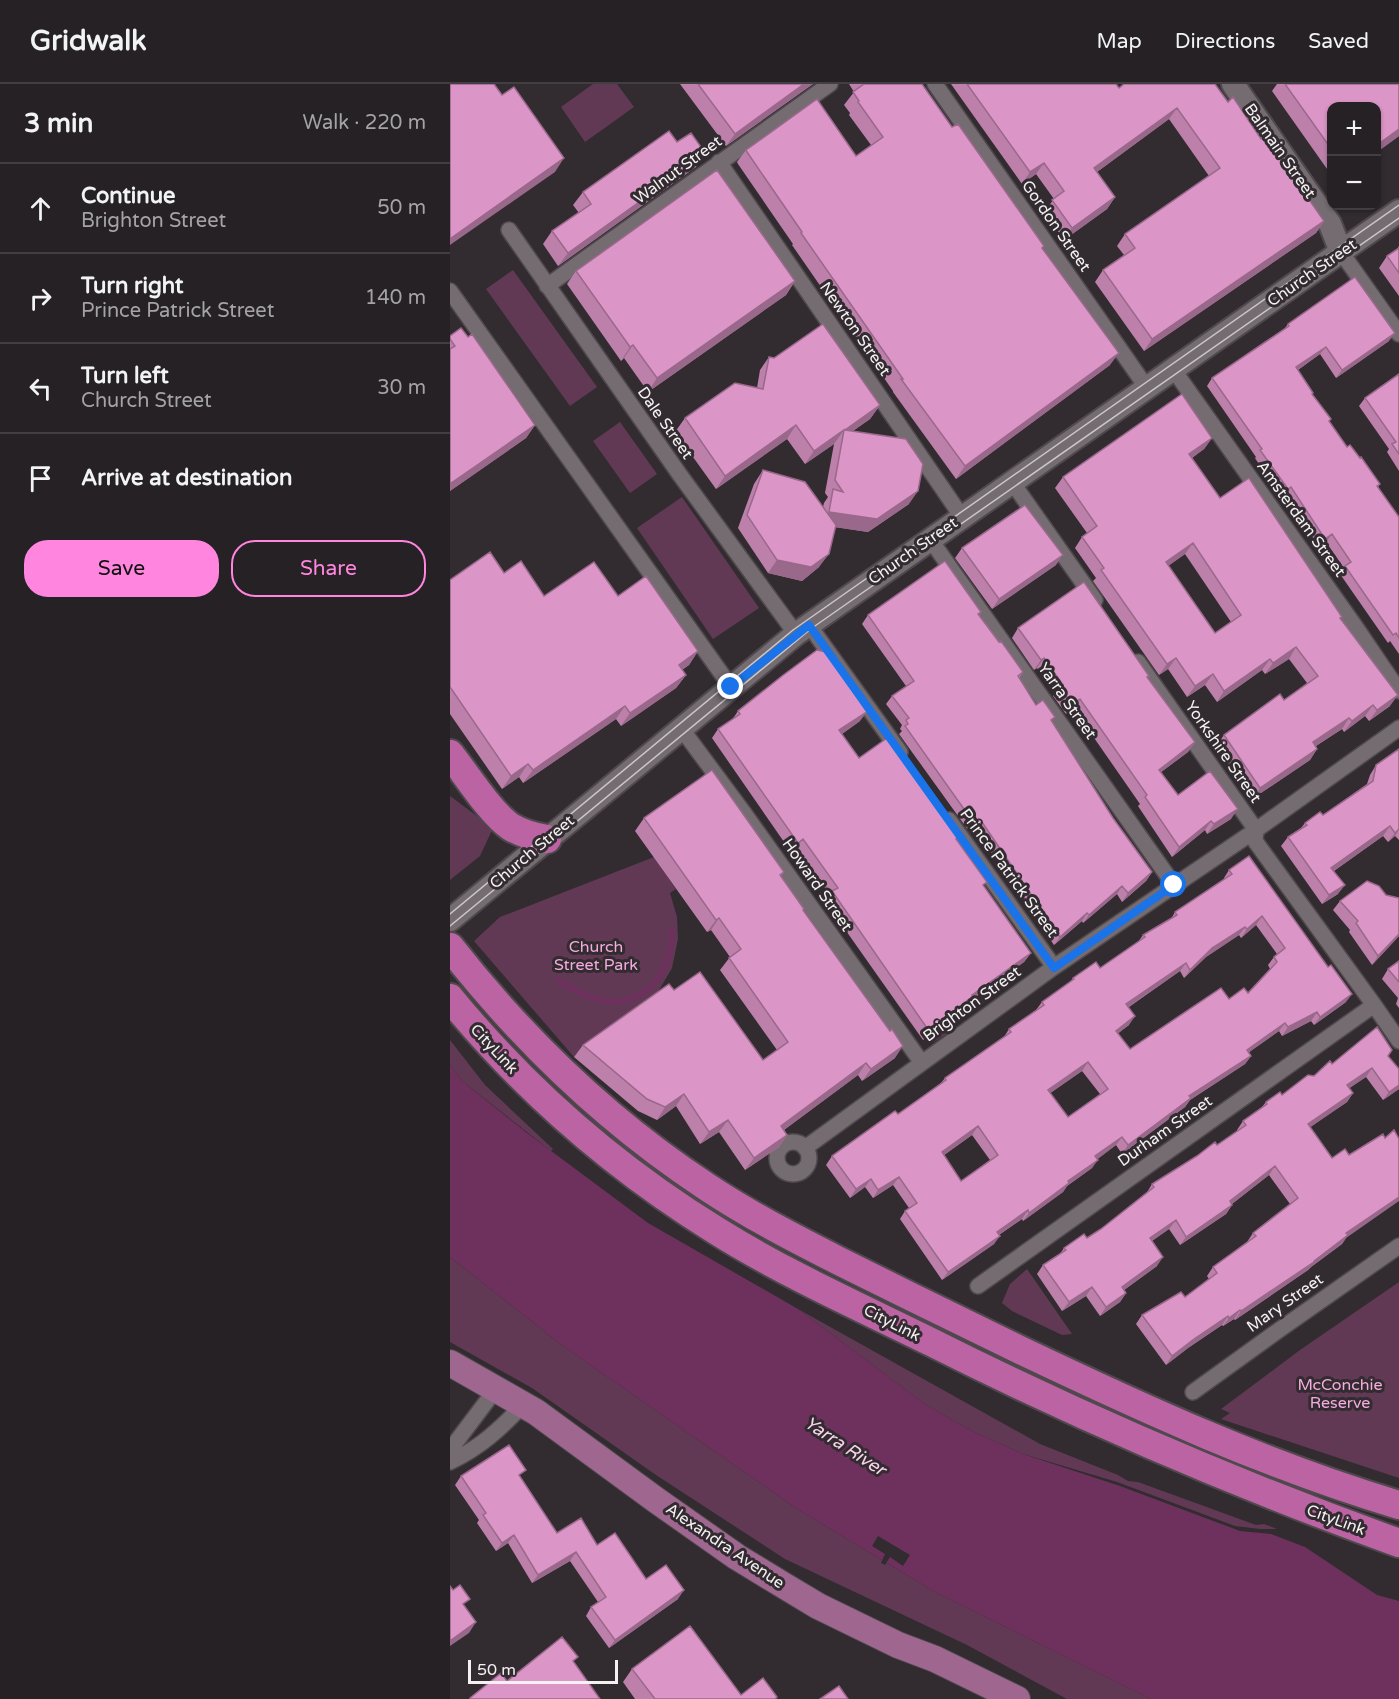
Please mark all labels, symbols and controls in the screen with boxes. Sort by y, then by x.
text: Gridwalk [30,24,147,58]
text: Map [1096,29,1142,54]
text: Directions [1175,29,1275,54]
text: Saved [1308,29,1369,54]
street label: Balmain Street [1240,100,1320,202]
map controls [1327,102,1381,210]
button: + [1327,102,1381,156]
text: 3 min [24,108,93,139]
text: Walk · 220 m [303,111,426,135]
street label: Walnut Street [630,131,726,209]
button: − [1327,156,1381,210]
street label: Gordon Street [1017,176,1095,276]
text: Continue [81,183,176,209]
icon: ahead [24,192,57,225]
text: 50 m [377,196,426,220]
text: Brighton Street [81,209,226,233]
street label: Church Street [1263,235,1361,311]
text: Turn right [81,273,183,299]
street label: Newton Street [815,278,895,380]
icon: right [24,282,57,315]
text: 140 m [365,286,426,310]
text: Prince Patrick Street [81,299,274,323]
text: Turn left [81,363,169,389]
icon: left [24,372,57,405]
text: 30 m [377,376,426,400]
street label: Dale Street [633,383,697,463]
text: Church Street [81,389,212,413]
street label: Amsterdam Street [1252,457,1350,581]
icon: arrive [24,462,57,495]
text: Arrive at destination [81,465,292,491]
street label: Church Street [864,513,962,589]
button: Save [24,540,219,597]
button: Share [231,540,426,597]
street label: Yarra Street [1033,659,1101,743]
route end [717,673,743,699]
street label: Yorkshire Street [1180,697,1266,807]
street label: Prince Patrick Street [955,805,1063,941]
street label: Church Street [486,811,578,893]
street label: Howard Street [778,835,856,935]
route start [1160,871,1186,897]
park label: Church Street Park [554,937,638,975]
street label: Brighton Street [919,962,1025,1046]
street label: CityLink [466,1020,522,1078]
street label: Durham Street [1114,1091,1216,1171]
street label: Mary Street [1243,1269,1327,1337]
street label: CityLink [860,1300,924,1346]
park label: McConchie Reserve [1297,1375,1383,1413]
water label: Yarra River [800,1412,892,1482]
street label: Alexandra Avenue [662,1499,788,1593]
street label: CityLink [1304,1500,1368,1540]
scale bar [468,1657,618,1684]
text: 50 m [477,1660,516,1680]

